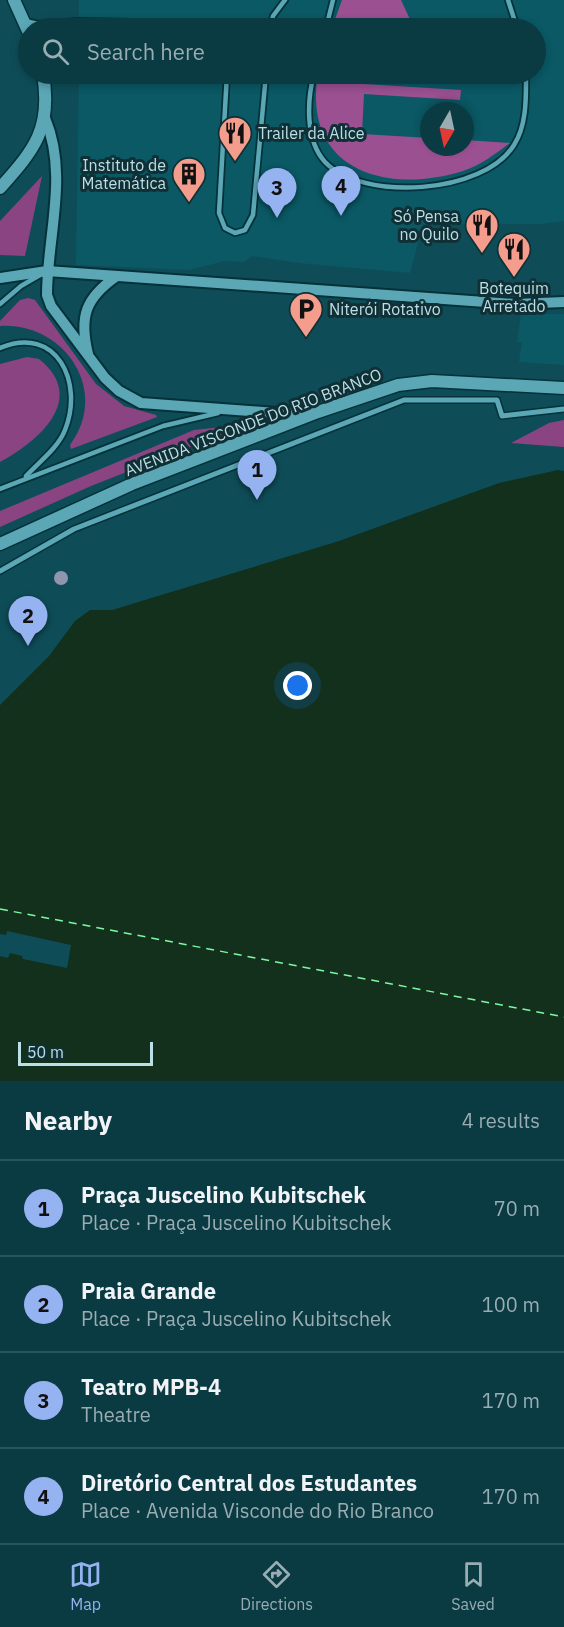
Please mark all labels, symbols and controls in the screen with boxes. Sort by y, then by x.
search box [18,18,546,84]
icon: search [39,35,72,68]
text: Search here [87,37,205,66]
north arrow [420,102,474,156]
restaurant icon: Trailer da Alice [217,115,253,162]
place label: Trailer da Alice [258,123,365,143]
place label: Instituto de Matemática [81,155,166,193]
building icon: Instituto de Matemática [171,156,207,203]
pin: 4 [322,166,360,216]
pin: 3 [258,168,296,218]
place label: Só Pensa no Quilo [393,206,459,244]
restaurant icon: Só Pensa no Quilo [464,207,500,254]
restaurant icon: Botequim Arretado [496,231,532,278]
place label: Botequim Arretado [479,278,549,316]
parking icon: Niterói Rotativo [288,291,324,338]
place label: Niterói Rotativo [329,299,441,319]
street label: AVENIDA VISCONDE DO RIO BRANCO [122,364,384,480]
pin: 1 [238,450,276,500]
pin: 2 [9,596,48,646]
your location [283,671,312,700]
scale bar [18,1039,153,1066]
text: 50 m [27,1042,64,1062]
text: Nearby [24,1103,112,1137]
text: 4 results [462,1107,540,1134]
text: Praça Juscelino Kubitschek [81,1180,366,1209]
text: 1 [38,1195,50,1222]
text: 70 m [494,1195,540,1222]
text: Place · Praça Juscelino Kubitschek [81,1209,392,1236]
text: Praia Grande [81,1276,216,1305]
text: 2 [38,1291,50,1318]
text: 100 m [482,1291,540,1318]
text: Place · Praça Juscelino Kubitschek [81,1305,392,1332]
text: Teatro MPB-4 [81,1372,221,1401]
text: 3 [38,1387,50,1414]
text: 170 m [482,1387,540,1414]
text: Theatre [81,1401,151,1428]
text: Diretório Central dos Estudantes [81,1468,417,1497]
text: 4 [38,1483,50,1510]
text: 170 m [482,1483,540,1510]
text: Place · Avenida Visconde do Rio Branco [81,1497,434,1524]
tab: Map [69,1558,102,1614]
tab: Directions [240,1558,313,1614]
tab: Saved [451,1558,495,1614]

